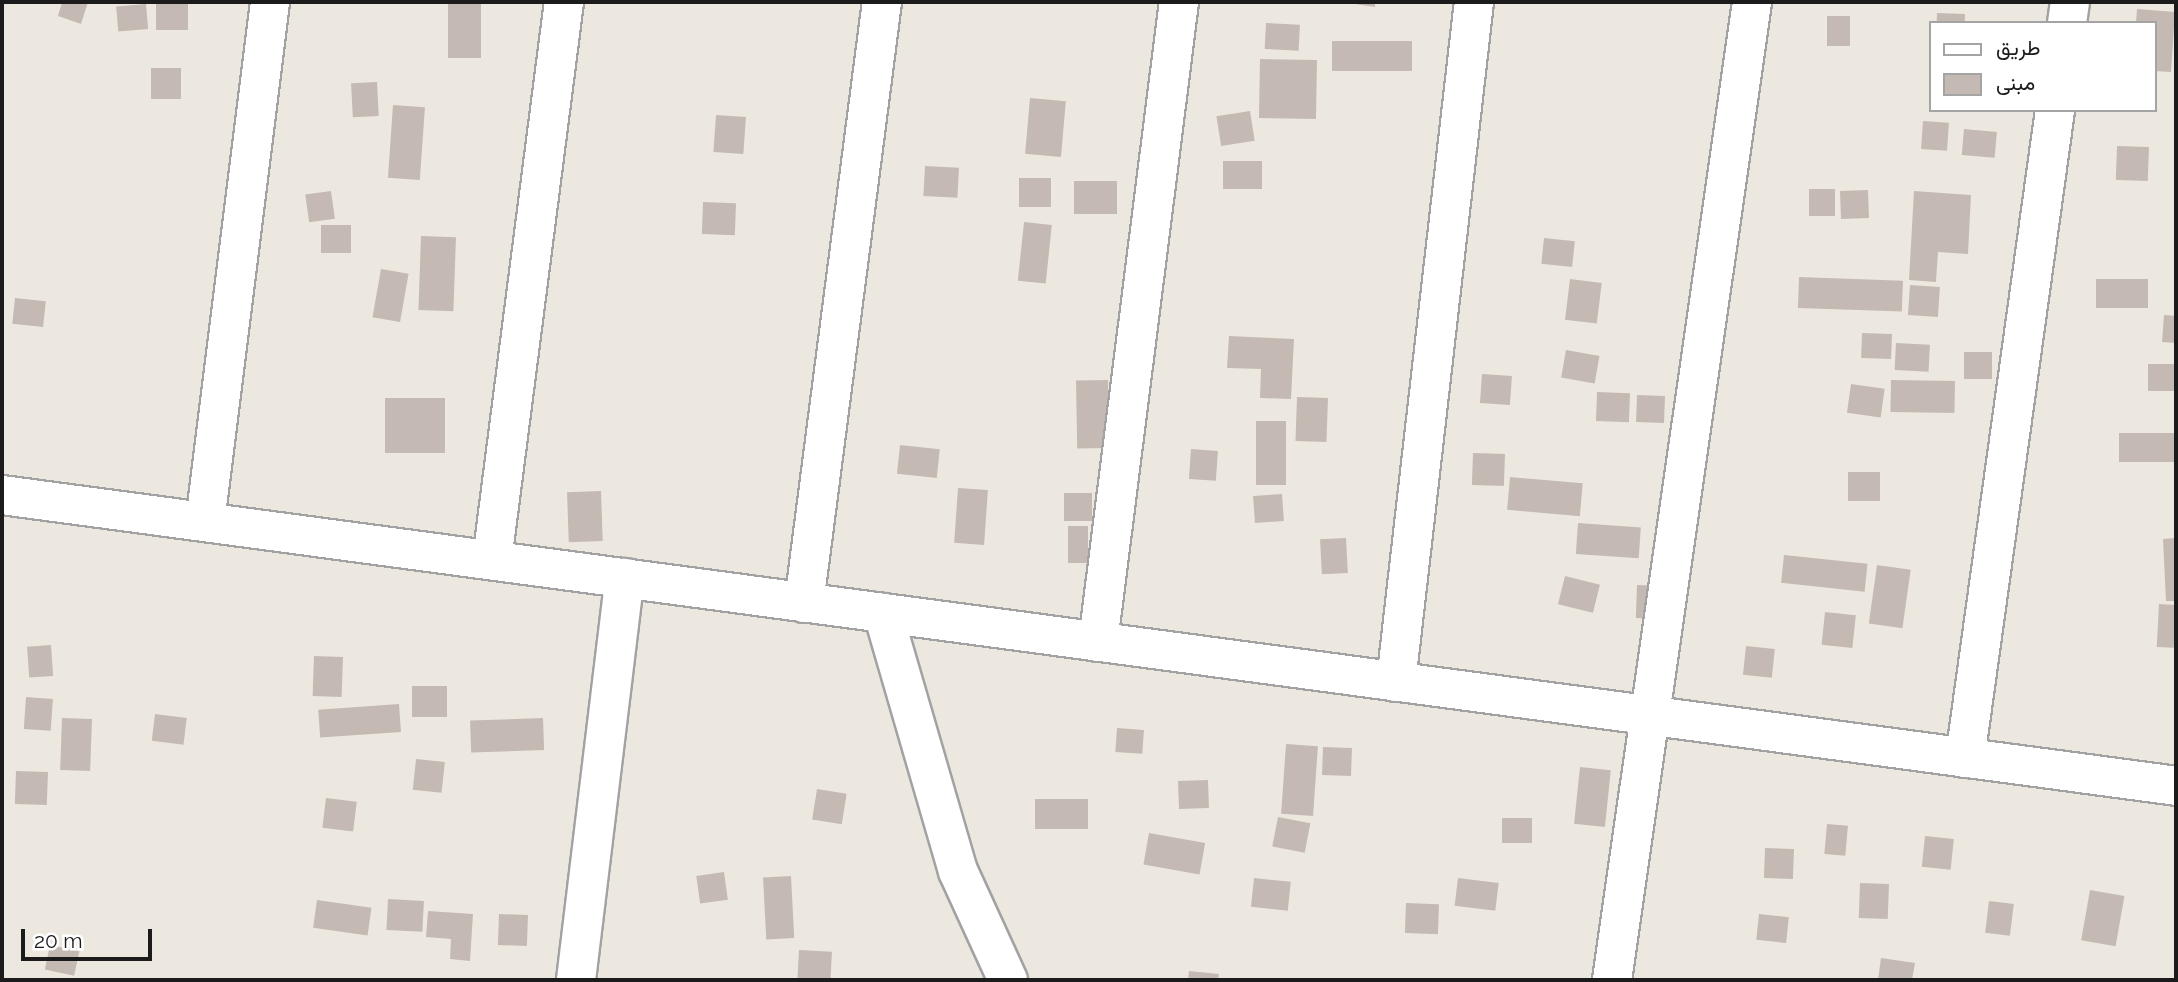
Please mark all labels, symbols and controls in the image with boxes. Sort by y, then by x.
legend [1930,21,2157,112]
text: طريق [1996,35,2041,60]
text: مبنى [1996,70,2035,95]
scale bar [24,916,156,960]
text: 20 m [34,928,82,953]

